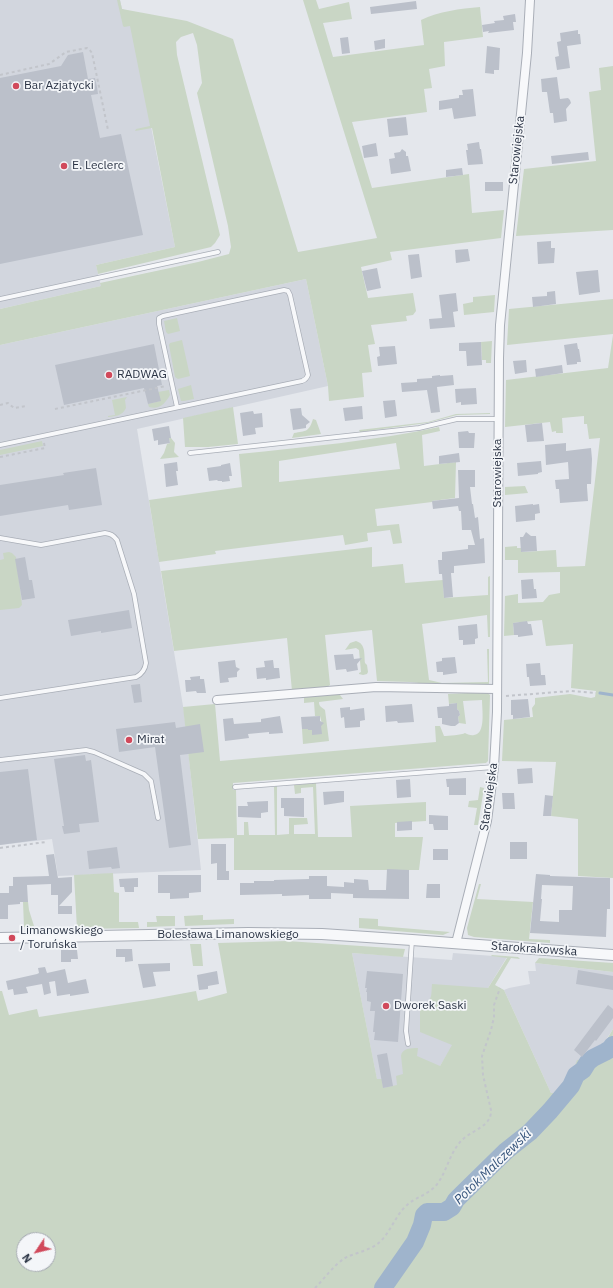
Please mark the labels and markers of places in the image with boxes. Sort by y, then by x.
place label: Bar Azjatycki [24,79,94,93]
marker: Bar Azjatycki [11,81,21,91]
place label: E. Leclerc [72,159,124,173]
marker: E. Leclerc [59,161,69,171]
place label: RADWAG [117,368,167,382]
marker: RADWAG [104,370,114,380]
place label: Mirat [137,733,165,747]
marker: Mirat [124,735,134,745]
place label: Limanowskiego / Toruńska [20,924,103,952]
marker: Limanowskiego / Toruńska [7,933,17,943]
place label: Dworek Saski [394,999,467,1013]
marker: Dworek Saski [381,1001,391,1011]

